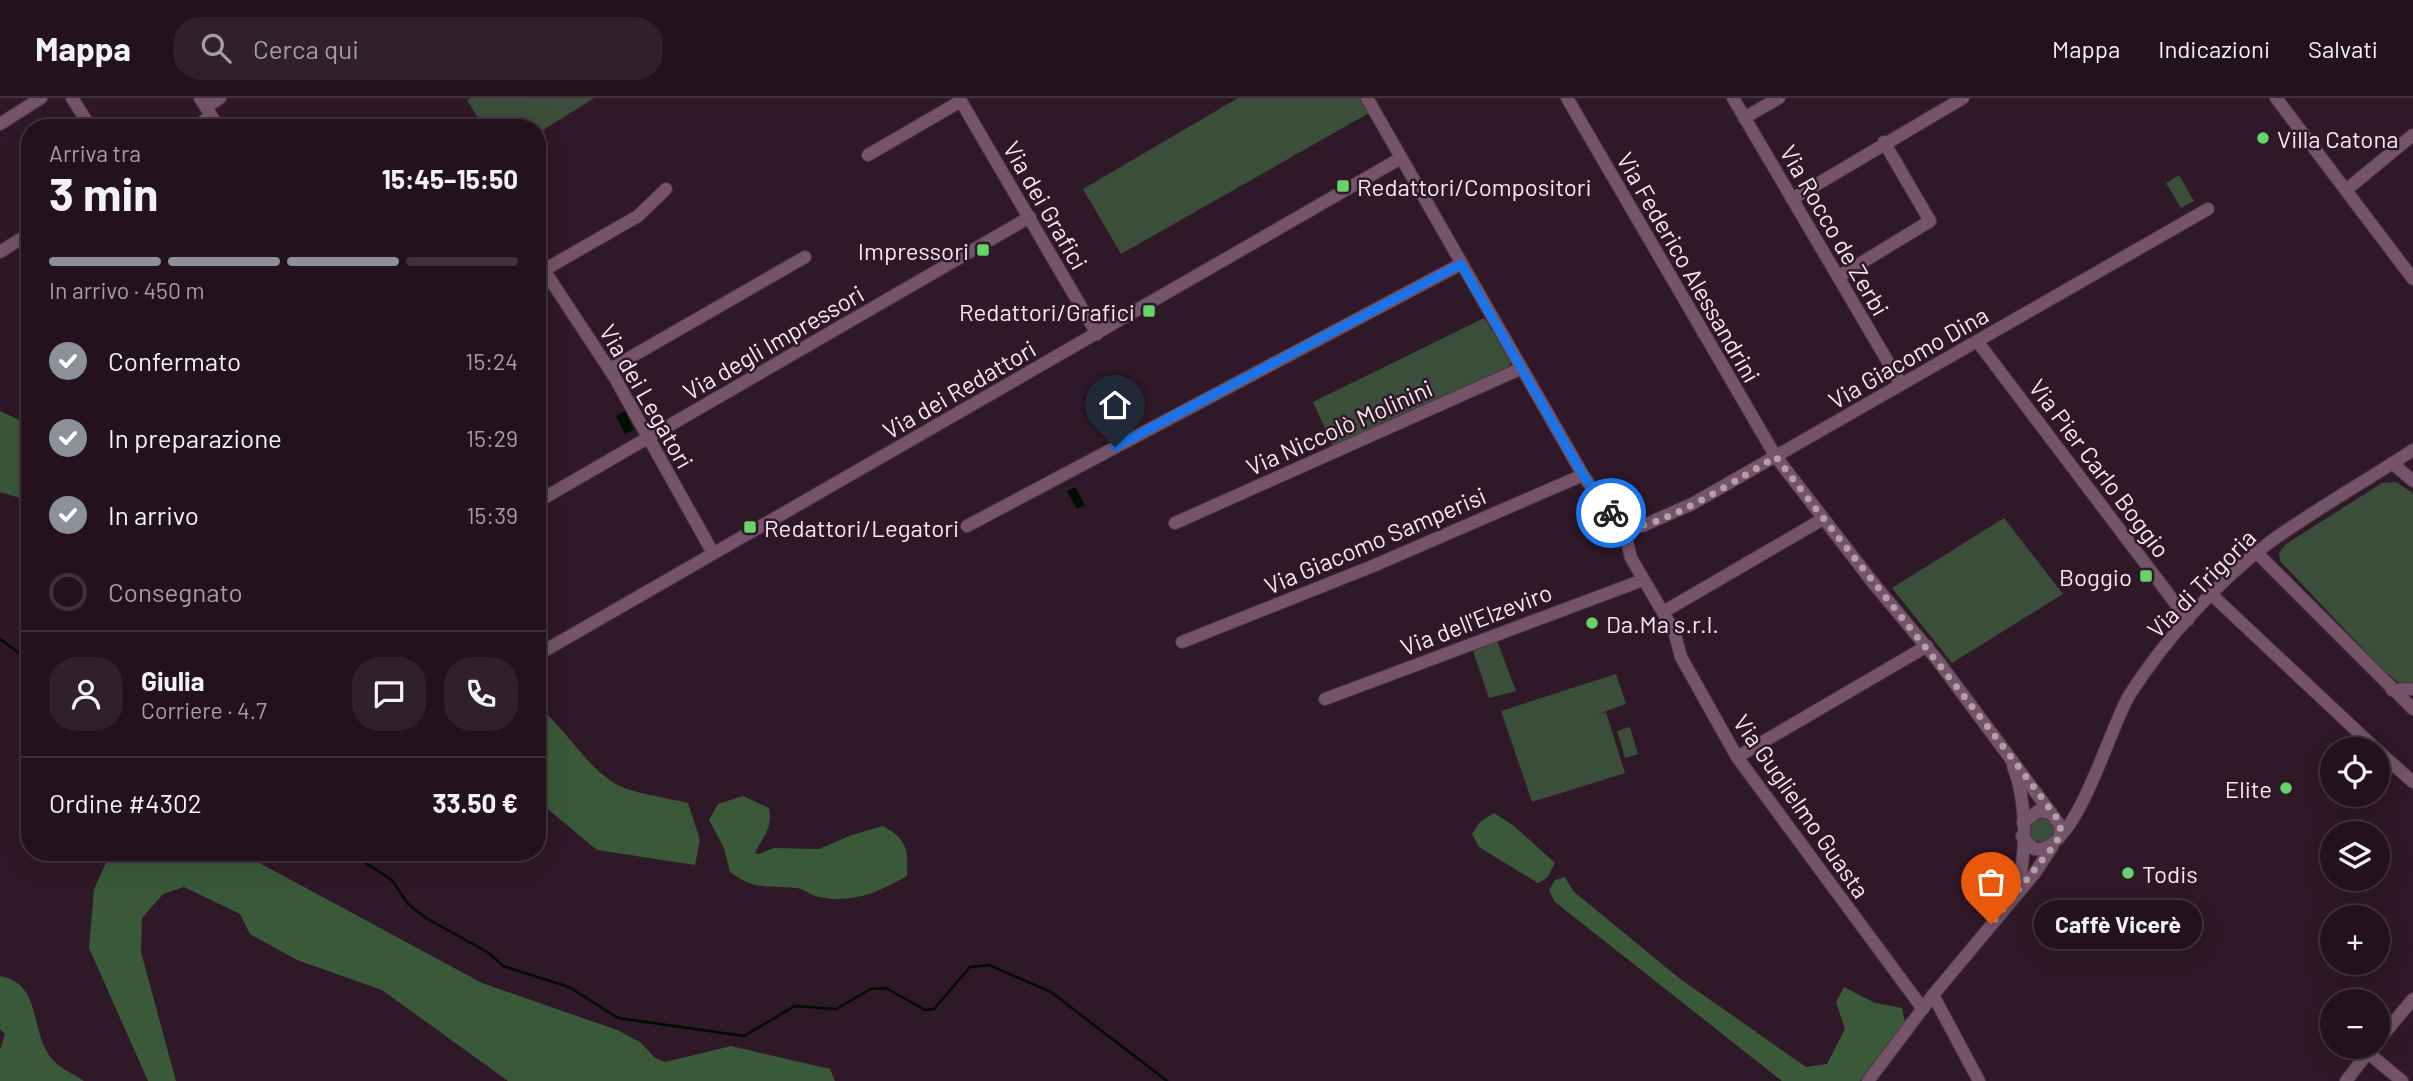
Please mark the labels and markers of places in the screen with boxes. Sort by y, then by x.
place label: Villa Catona [2277,124,2399,153]
marker: Villa Catona [2255,130,2271,146]
place label: Redattori/Compositori [1357,172,1592,201]
marker: Redattori/Compositori [1335,178,1351,194]
place label: Impressori [858,236,969,265]
marker: Impressori [975,242,991,258]
place label: Redattori/Grafici [959,297,1135,326]
marker: Redattori/Grafici [1141,303,1157,319]
pin [1085,375,1145,447]
place label: Redattori/Legatori [764,513,959,542]
marker: Redattori/Legatori [742,519,758,535]
place label: Boggio [2059,562,2132,591]
marker: Boggio [2138,568,2154,584]
place label: Da.Ma s.r.l. [1606,609,1719,638]
marker: Da.Ma s.r.l. [1584,615,1600,631]
place label: Elite [2225,774,2272,803]
marker: Elite [2278,780,2294,796]
pin [1961,852,2021,924]
place label: Todis [2142,859,2198,888]
marker: Todis [2120,865,2136,881]
callout: Caffè Vicerè [2033,900,2201,948]

